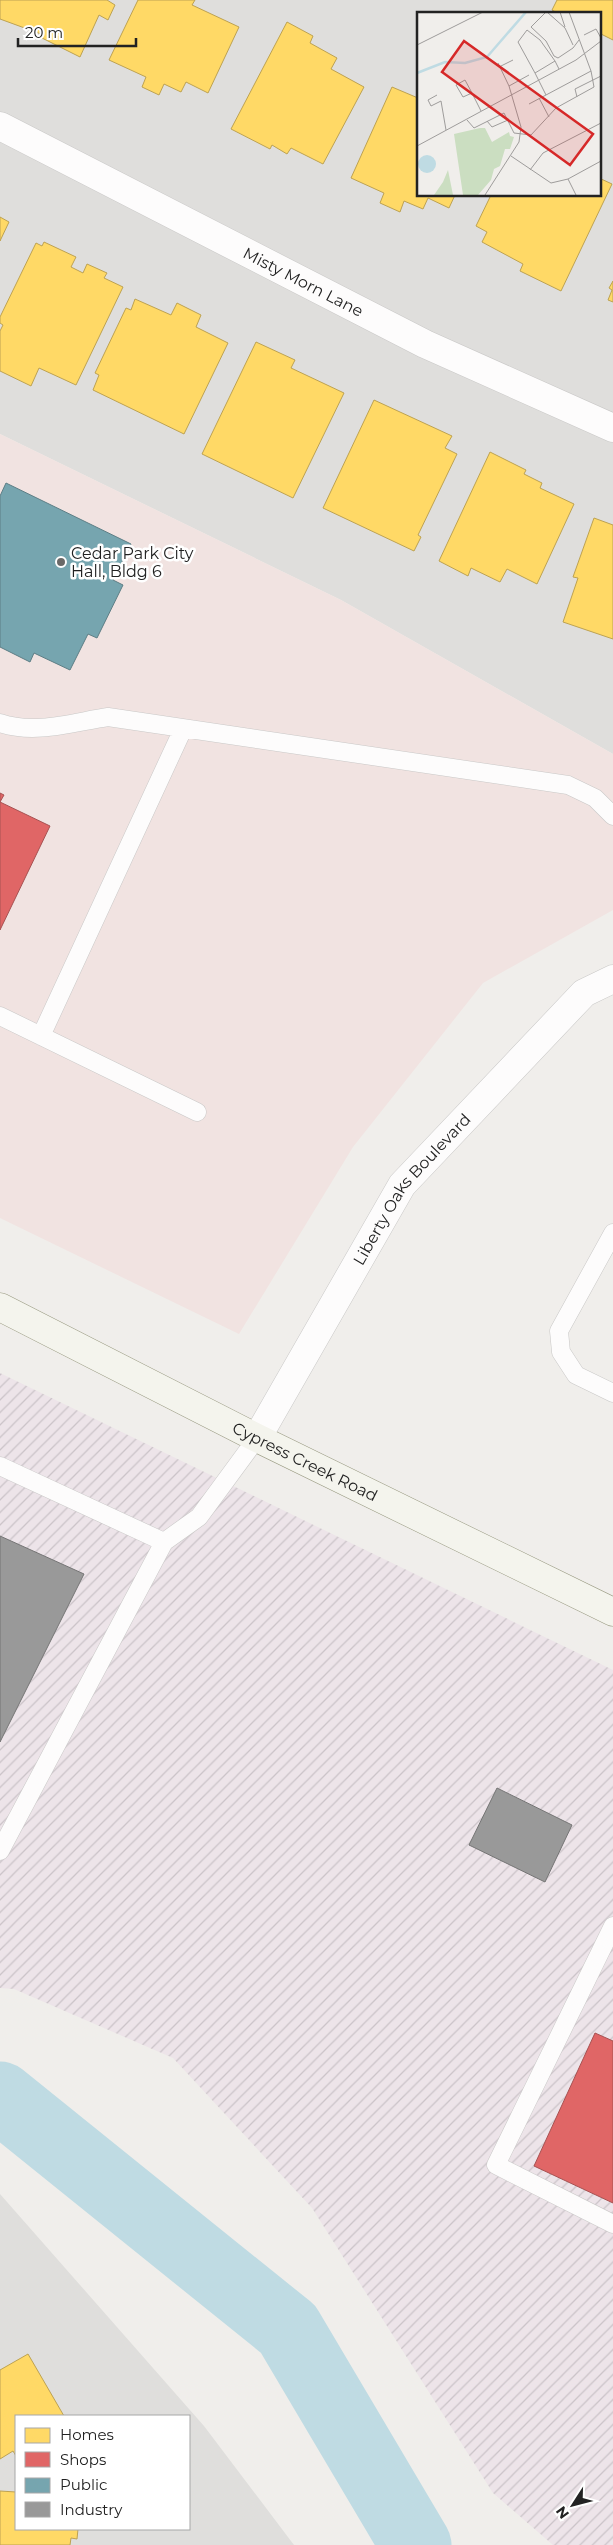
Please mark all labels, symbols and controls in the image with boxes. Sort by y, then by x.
inset map [417,12,600,196]
scale bar [18,15,135,47]
text: 20 m [25,23,63,42]
street label: Misty Morn Lane [240,243,367,320]
place label: Cedar Park City Hall, Bldg 6 [71,544,194,581]
marker: Cedar Park City Hall, Bldg 6 [55,556,67,568]
street label: Liberty Oaks Boulevard [349,1109,474,1268]
street label: Cypress Creek Road [229,1418,381,1505]
legend [15,2415,190,2530]
text: Homes [60,2425,114,2444]
text: Shops [60,2450,106,2469]
text: Public [60,2475,108,2494]
north arrow [548,2480,598,2530]
text: Industry [60,2500,123,2519]
text: N [552,2503,573,2523]

